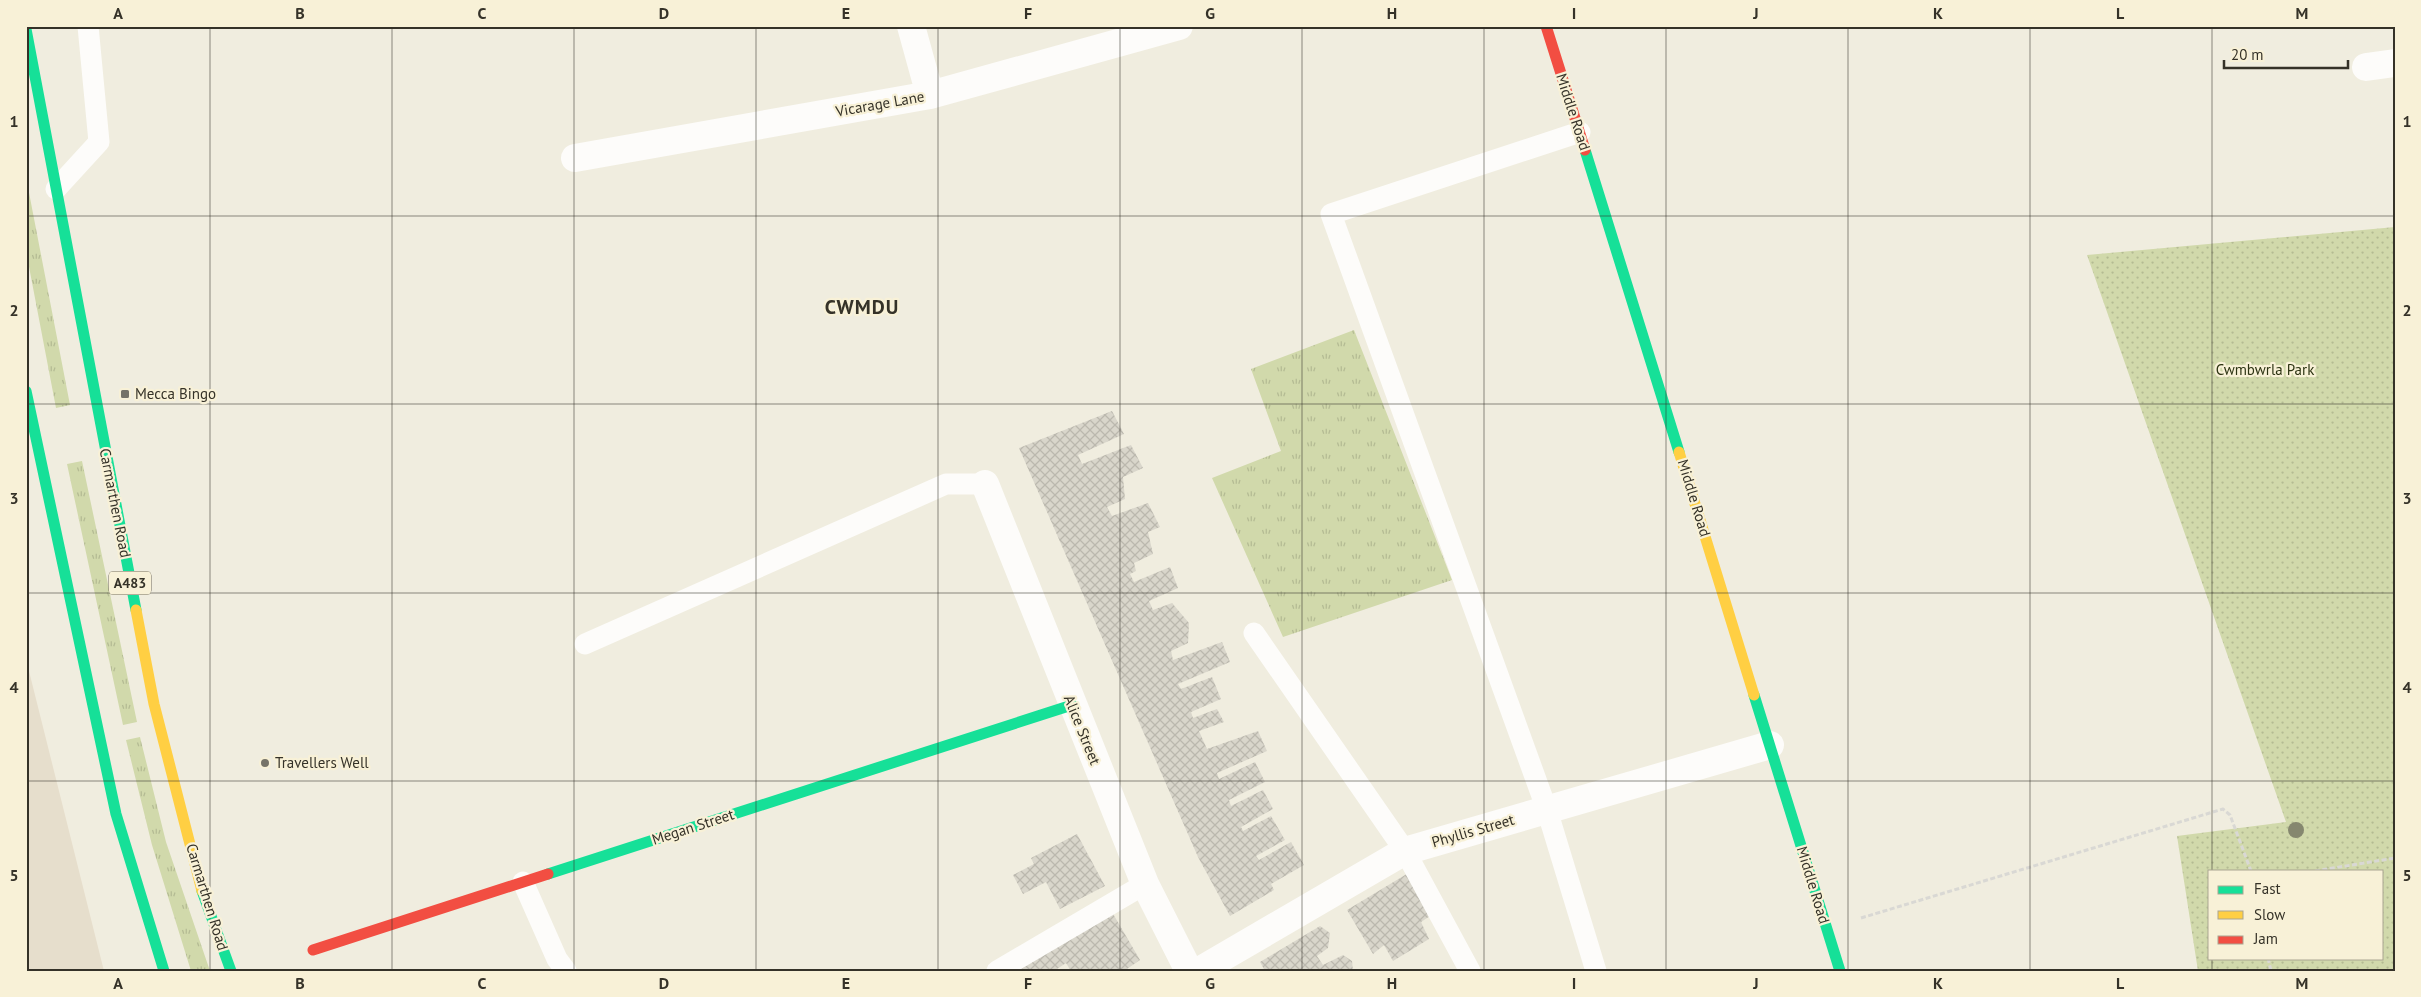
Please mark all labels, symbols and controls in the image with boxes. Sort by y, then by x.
text: A [113,3,123,23]
text: B [295,3,305,23]
text: C [478,3,487,23]
text: D [659,3,669,23]
text: E [842,3,850,23]
text: F [1024,3,1032,23]
text: G [1205,3,1215,23]
text: H [1387,3,1397,23]
text: I [1572,3,1576,23]
text: J [1752,3,1759,23]
text: K [1933,3,1943,23]
text: L [2116,3,2125,23]
text: M [2296,3,2308,23]
scale bar [2224,38,2347,70]
text: 20 m [2231,45,2264,64]
street label: Middle Road [1552,71,1595,153]
street label: Vicarage Lane [833,86,926,121]
text: 1 [9,111,19,131]
text: 1 [2402,111,2412,131]
district label: CWMDU [825,294,899,320]
text: 2 [9,300,19,320]
text: 2 [2402,300,2412,320]
park label: Cwmbwrla Park [2216,360,2315,379]
place label: Mecca Bingo [135,384,216,403]
marker: Mecca Bingo [119,388,131,400]
street label: Carmarthen Road [96,447,135,559]
street label: Middle Road [1674,457,1715,539]
text: 3 [9,488,19,508]
text: 3 [2402,488,2412,508]
road number: A483 [109,572,151,594]
text: 4 [9,677,19,697]
text: 4 [2402,677,2412,697]
street label: Alice Street [1060,692,1105,767]
place label: Travellers Well [275,753,369,772]
marker: Travellers Well [259,757,271,769]
street label: Megan Street [649,804,736,849]
street label: Phyllis Street [1429,810,1516,851]
street label: Carmarthen Road [182,841,233,953]
street label: Middle Road [1793,844,1834,926]
text: 5 [9,865,19,885]
text: 5 [2402,865,2412,885]
legend [2208,870,2384,960]
text: Fast [2254,879,2281,898]
text: Slow [2254,905,2285,924]
text: Jam [2253,929,2278,948]
text: A [113,973,123,993]
text: B [295,973,305,993]
text: C [478,973,487,993]
text: D [659,973,669,993]
text: E [842,973,850,993]
text: F [1024,973,1032,993]
text: G [1205,973,1215,993]
text: H [1387,973,1397,993]
text: I [1572,973,1576,993]
text: J [1752,973,1759,993]
text: K [1933,973,1943,993]
text: L [2116,973,2125,993]
text: M [2296,973,2308,993]

